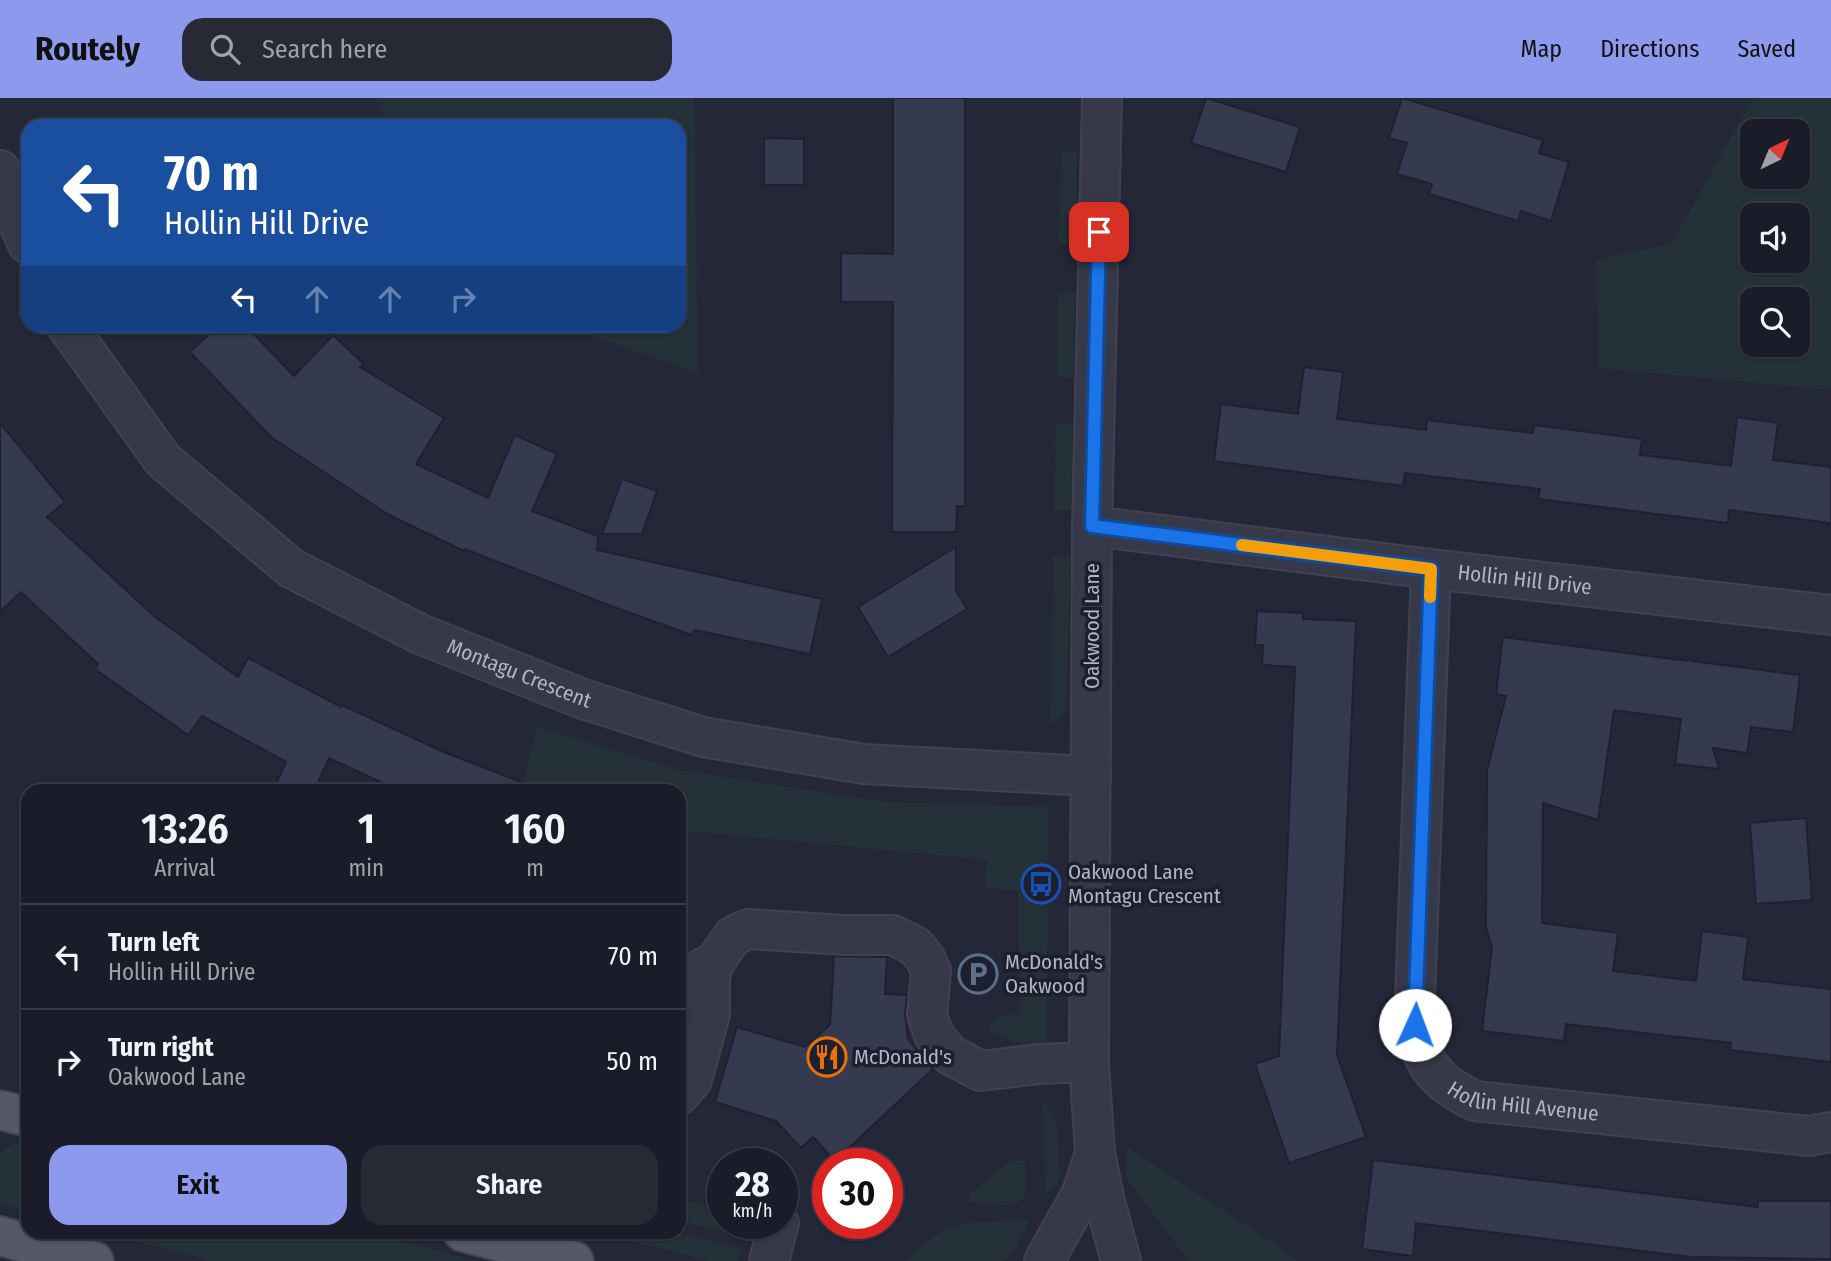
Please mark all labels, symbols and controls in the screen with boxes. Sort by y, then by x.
search box [182,18,672,81]
text: Routely [35,29,140,69]
icon: search [206,30,244,68]
text: Search here [262,34,387,65]
text: Map [1521,35,1562,63]
text: Directions [1600,35,1699,63]
text: Saved [1737,35,1796,63]
north arrow [1740,119,1810,189]
map controls [1740,119,1810,357]
text: 70 m [164,144,259,203]
icon: left [49,147,140,238]
pin [1069,202,1129,262]
button: sound [1740,203,1810,273]
text: Hollin Hill Drive [164,204,369,242]
icon: arrive [1080,213,1118,251]
icon: left [225,280,263,318]
icon: ahead [298,280,336,318]
icon: ahead [371,280,409,318]
icon: right [444,280,482,318]
button: search [1740,287,1810,357]
street label: Hollin Hill Drive [1456,559,1593,600]
street label: Oakwood Lane [1079,563,1105,689]
street label: Montagu Crescent [443,633,594,714]
text: 13:26 [141,804,229,854]
text: 1 [358,804,375,854]
text: 160 [504,804,566,854]
text: Arrival [154,854,215,882]
text: min [349,854,384,882]
text: m [526,854,544,882]
place label: Oakwood Lane Montagu Crescent [1068,859,1221,909]
bus stop icon: Oakwood Lane Montagu Crescent [1020,863,1062,905]
text: Turn left [108,927,200,958]
icon: left [49,938,87,976]
text: 70 m [608,941,658,972]
place label: McDonald's Oakwood [1005,949,1103,999]
parking icon: McDonald's Oakwood [957,953,999,995]
text: Hollin Hill Drive [108,958,255,986]
position arrow [1378,988,1452,1062]
text: Turn right [108,1032,214,1063]
restaurant icon: McDonald's [806,1036,848,1078]
icon: right [49,1043,87,1081]
place label: McDonald's [854,1044,952,1070]
text: 50 m [606,1046,658,1077]
text: Oakwood Lane [108,1063,246,1091]
street label: Hollin Hill Avenue [1442,1076,1600,1127]
button: Exit [49,1145,347,1225]
button: Share [361,1145,658,1225]
speed limit sign: 30 [812,1148,903,1239]
text: 28 [735,1163,770,1205]
text: km/h [732,1200,773,1222]

